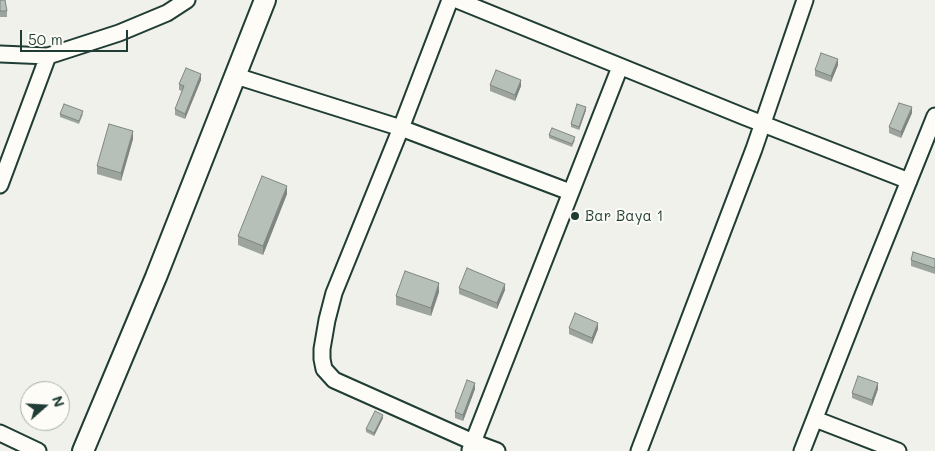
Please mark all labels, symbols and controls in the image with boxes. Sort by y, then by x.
scale bar [22,20,130,52]
text: 50 m [28,29,63,49]
place label: Bar Baya 1 [585,207,663,225]
marker: Bar Baya 1 [569,210,581,222]
north arrow [20,381,70,431]
text: N [48,393,69,409]

